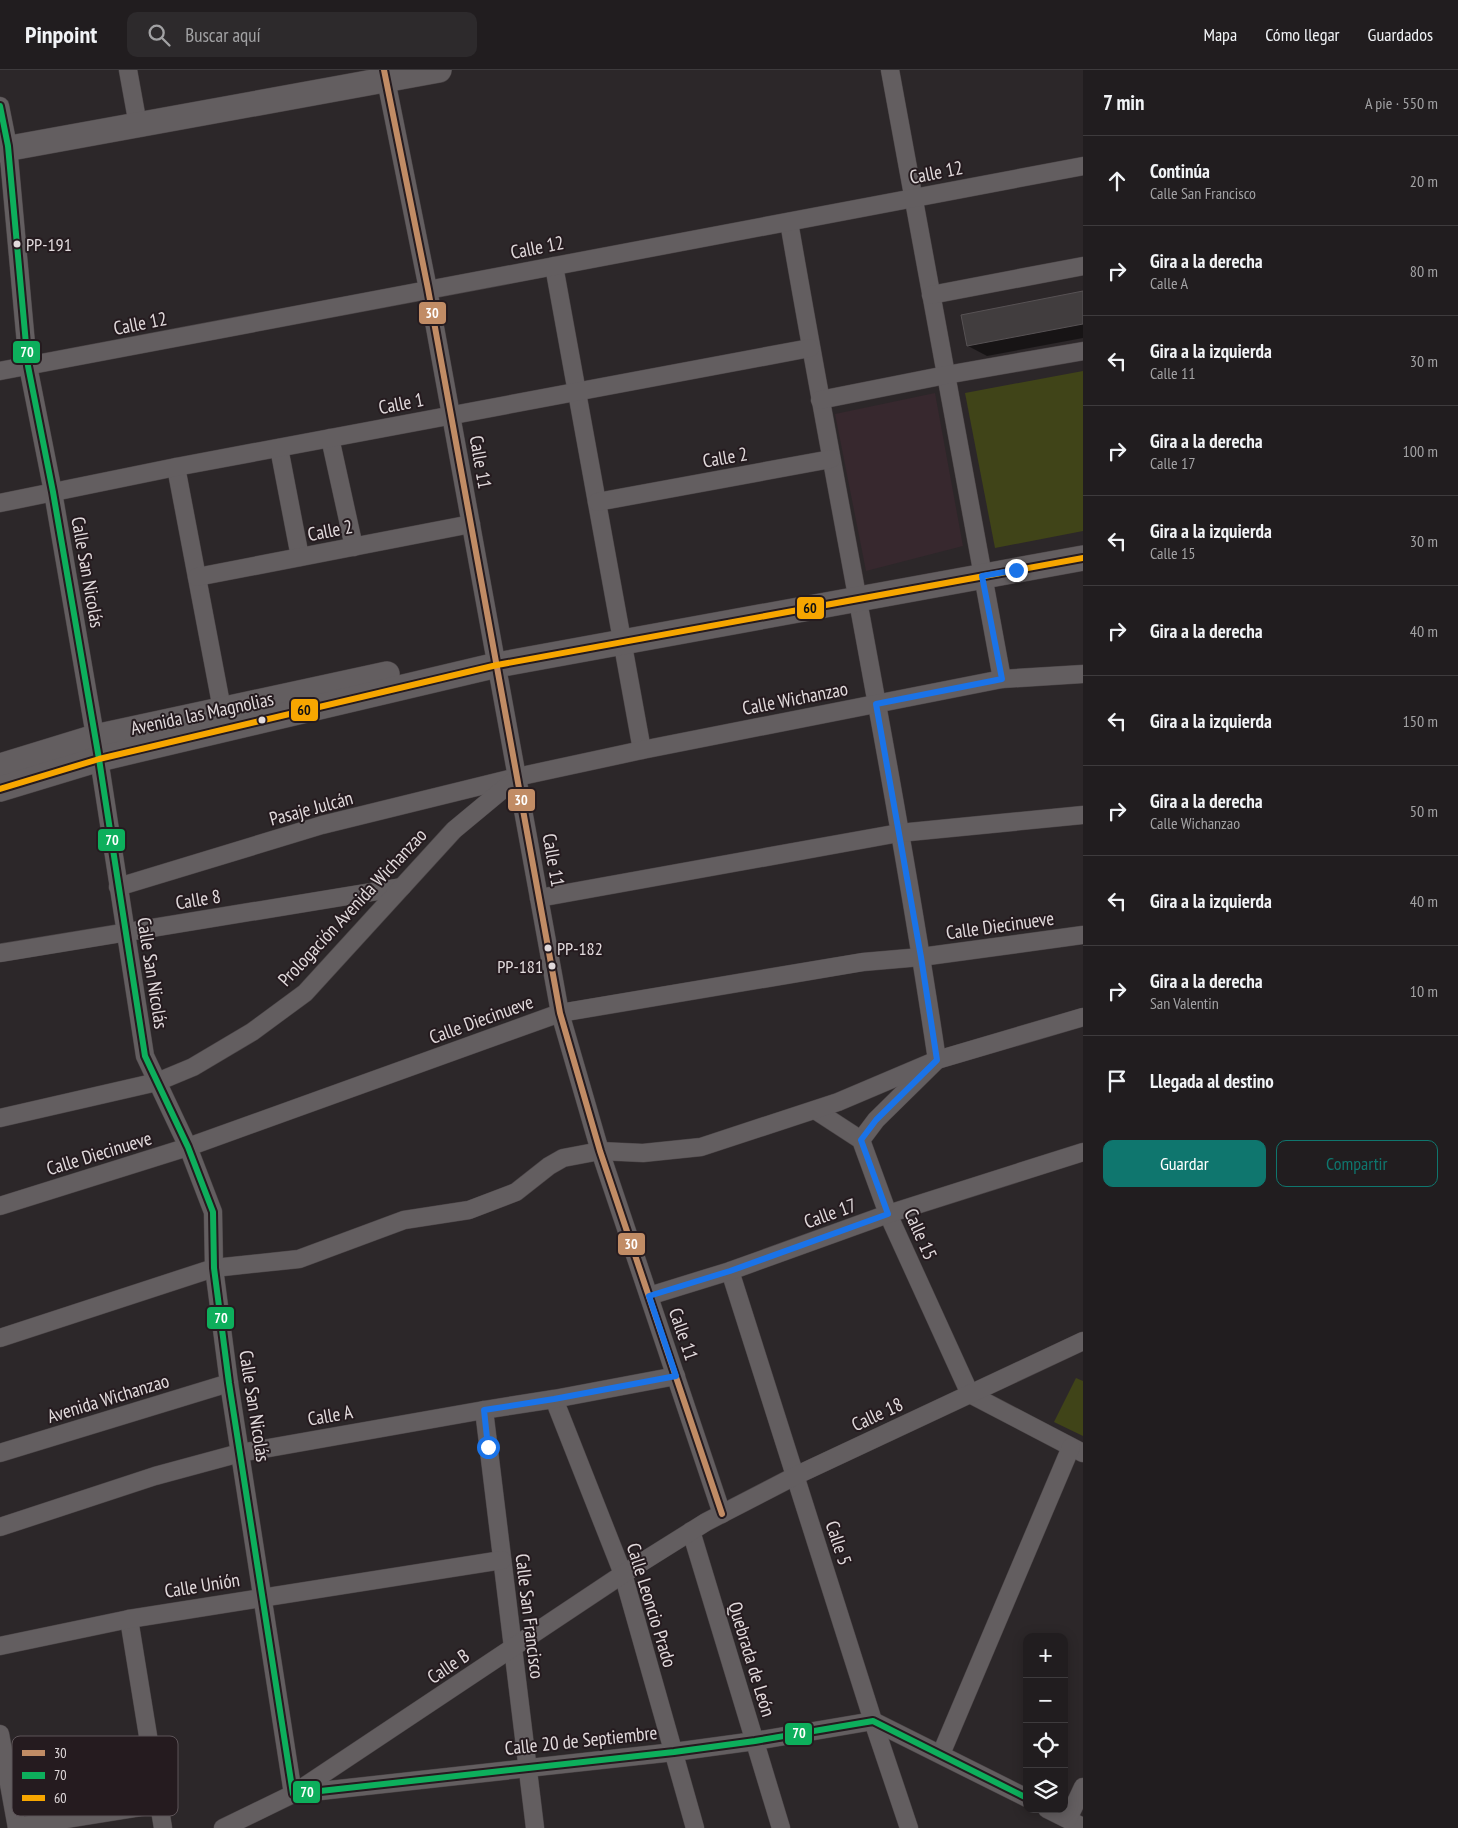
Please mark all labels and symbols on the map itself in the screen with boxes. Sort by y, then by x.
street label: Calle 12 [907,155,965,189]
street label: Calle 12 [508,230,566,264]
place label: PP-191 [26,233,72,256]
marker: PP-191 [12,239,22,249]
line badge: 30 [418,301,447,325]
text: 30 [425,304,439,322]
street label: Calle 12 [111,306,169,340]
line badge: 70 [12,340,41,364]
text: 70 [20,343,34,361]
street label: Calle 1 [376,387,426,419]
street label: Calle 11 [465,433,497,491]
street label: Calle 2 [701,441,749,473]
street label: Calle 2 [305,514,355,546]
street label: Calle San Nicolás [66,515,110,629]
route end [1005,559,1028,582]
line badge: 60 [796,596,825,620]
text: 60 [803,599,817,617]
street label: Calle Wichanzao [740,676,850,720]
street label: Avenida las Magnolias [128,686,276,740]
line badge: 60 [290,698,319,722]
text: 60 [297,701,311,719]
unlabelled marker [257,715,267,725]
street label: Pasaje Julcán [267,785,355,831]
line badge: 30 [507,788,536,812]
text: 30 [514,791,528,809]
street label: Prologación Avenida Wichanzao [273,823,431,991]
line badge: 70 [97,828,126,852]
text: 70 [105,831,119,849]
street label: Calle 11 [538,831,570,889]
street label: Calle 8 [174,884,222,914]
street label: Calle Diecinueve [944,906,1056,944]
street label: Calle San Nicolás [132,916,174,1030]
place label: PP-182 [557,937,603,960]
marker: PP-182 [543,943,553,953]
place label: PP-181 [497,955,543,978]
marker: PP-181 [547,961,557,971]
street label: Calle Diecinueve [426,989,536,1049]
street label: Calle Diecinueve [43,1126,155,1180]
street label: Calle 17 [801,1193,859,1233]
street label: Calle 15 [899,1205,943,1263]
line badge: 30 [617,1232,646,1256]
text: 30 [624,1235,638,1253]
street label: Calle 11 [664,1305,704,1363]
line badge: 70 [206,1306,235,1330]
text: 70 [214,1309,228,1327]
street label: Calle San Nicolás [234,1349,276,1463]
street label: Avenida Wichanzao [44,1368,172,1428]
street label: Calle 18 [848,1392,906,1436]
street label: Calle A [306,1399,354,1431]
route start [477,1436,500,1459]
street label: Calle 5 [821,1518,857,1568]
street label: Calle Leoncio Prado [622,1540,682,1670]
street label: Calle San Francisco [510,1552,550,1680]
street label: Calle Unión [163,1567,241,1603]
street label: Quebrada de León [723,1599,781,1719]
street label: Calle B [422,1643,474,1689]
street label: Calle 20 de Septiembre [504,1720,659,1760]
line badge: 70 [784,1722,813,1746]
text: 70 [792,1724,806,1742]
legend [12,1736,178,1816]
text: 30 [54,1744,67,1762]
text: 70 [54,1766,67,1784]
line badge: 70 [292,1780,321,1804]
text: 70 [300,1783,314,1801]
text: 60 [54,1789,67,1807]

